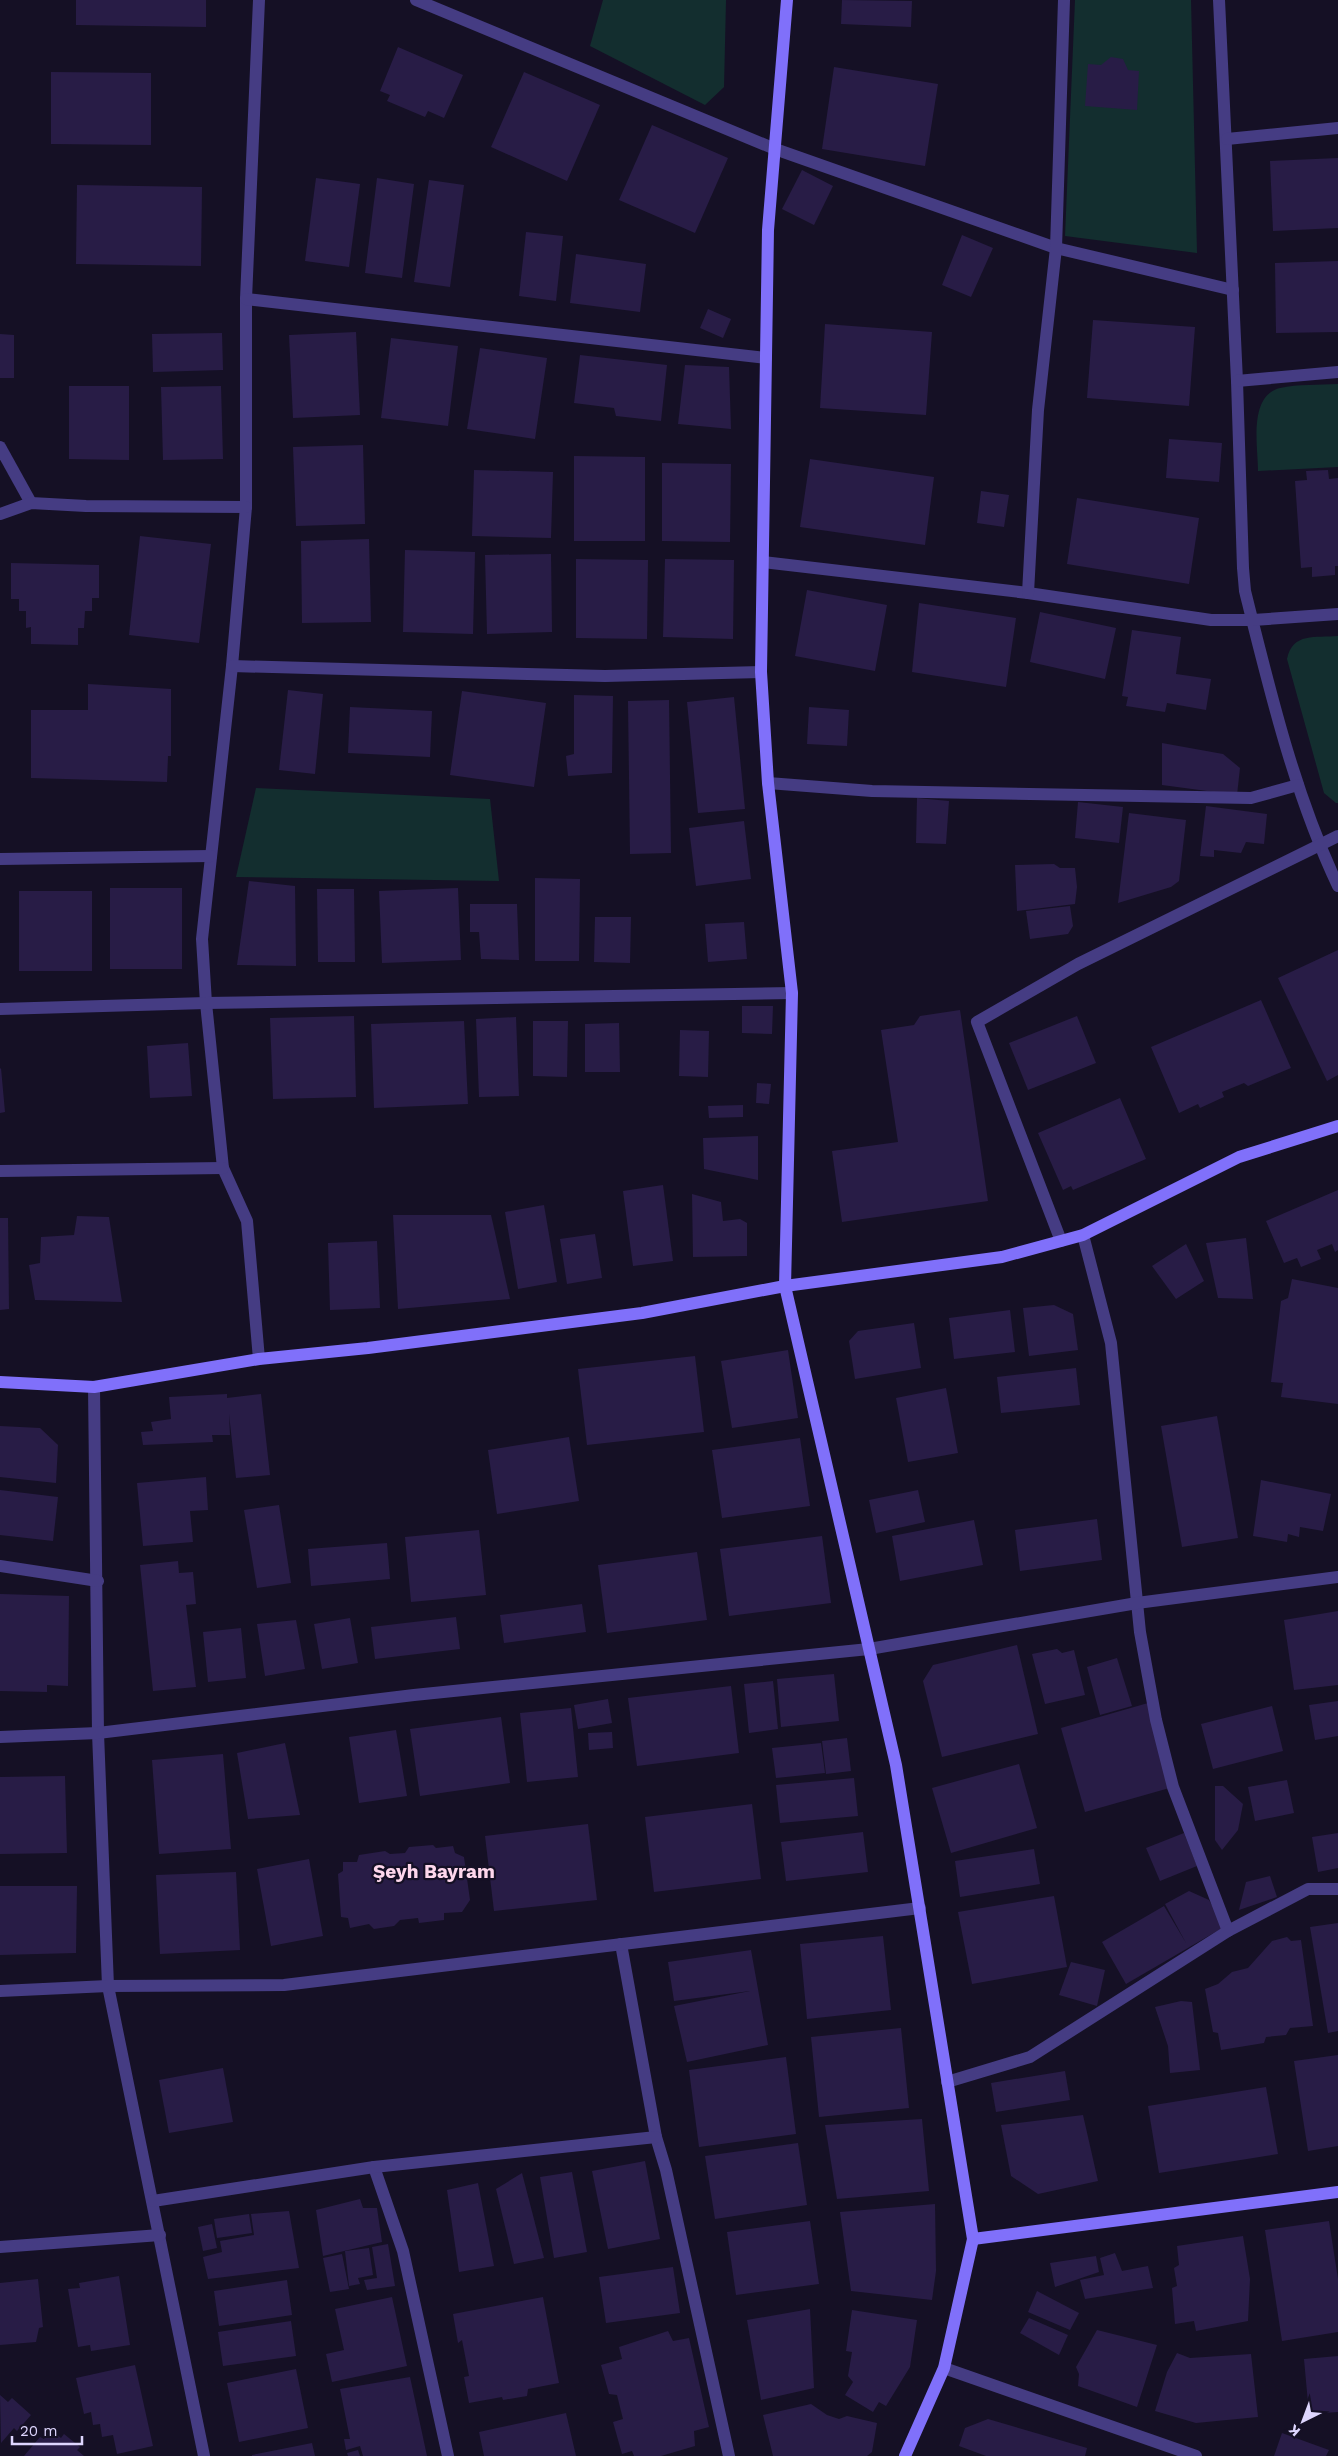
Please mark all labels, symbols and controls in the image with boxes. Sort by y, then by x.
district label: Şeyh Bayram [373,1860,495,1883]
north arrow [1278,2396,1328,2446]
scale bar [12,2414,82,2446]
text: K [1285,2421,1303,2440]
text: 20 m [20,2422,58,2440]

